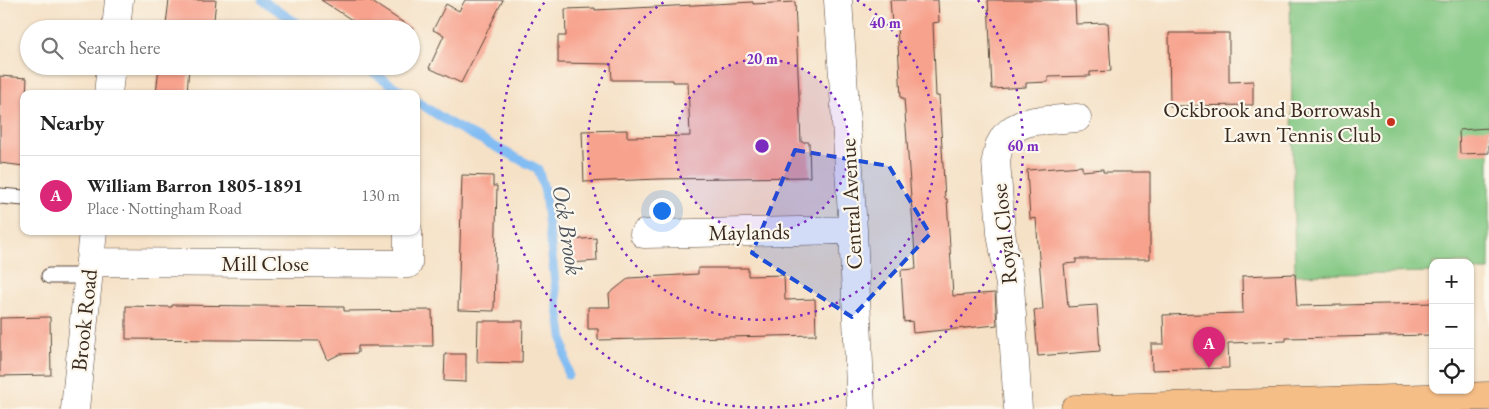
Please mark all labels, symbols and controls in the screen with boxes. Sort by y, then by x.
text: 40 m [869,13,901,32]
search box [20,20,420,75]
icon: search [38,34,66,62]
text: Search here [78,35,160,60]
text: 20 m [746,49,778,68]
place label: Ockbrook and Borrowash Lawn Tennis Club [1163,95,1381,149]
text: Nearby [40,109,104,136]
marker: Ockbrook and Borrowash Lawn Tennis Club [1385,116,1397,128]
text: 60 m [1007,136,1039,155]
centre of rings [753,137,771,155]
street label: Central Avenue [833,137,869,271]
text: William Barron 1805-1891 [87,173,303,198]
street label: Royal Close [984,182,1024,286]
water label: Ock Brook [546,183,590,277]
text: A [50,185,62,206]
text: 130 m [361,185,400,206]
text: Place · Nottingham Road [87,198,242,219]
your location [649,198,675,224]
street label: Maylands [708,217,790,247]
street label: Mill Close [221,249,309,278]
map controls [1429,259,1474,394]
button: + [1429,259,1474,304]
street label: Brook Road [64,267,104,372]
button: − [1429,304,1474,349]
pin: A [1193,327,1225,368]
button: locate [1429,349,1474,394]

